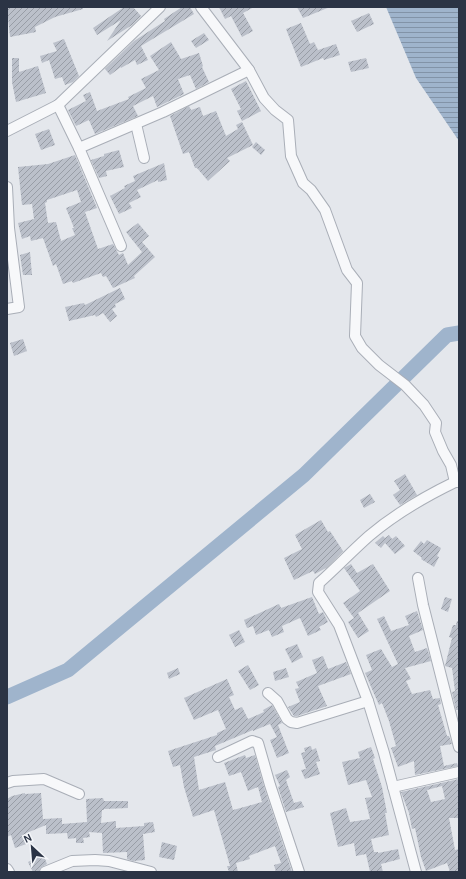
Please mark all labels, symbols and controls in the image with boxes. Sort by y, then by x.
north arrow [12,827,52,867]
text: N [21,831,34,846]

